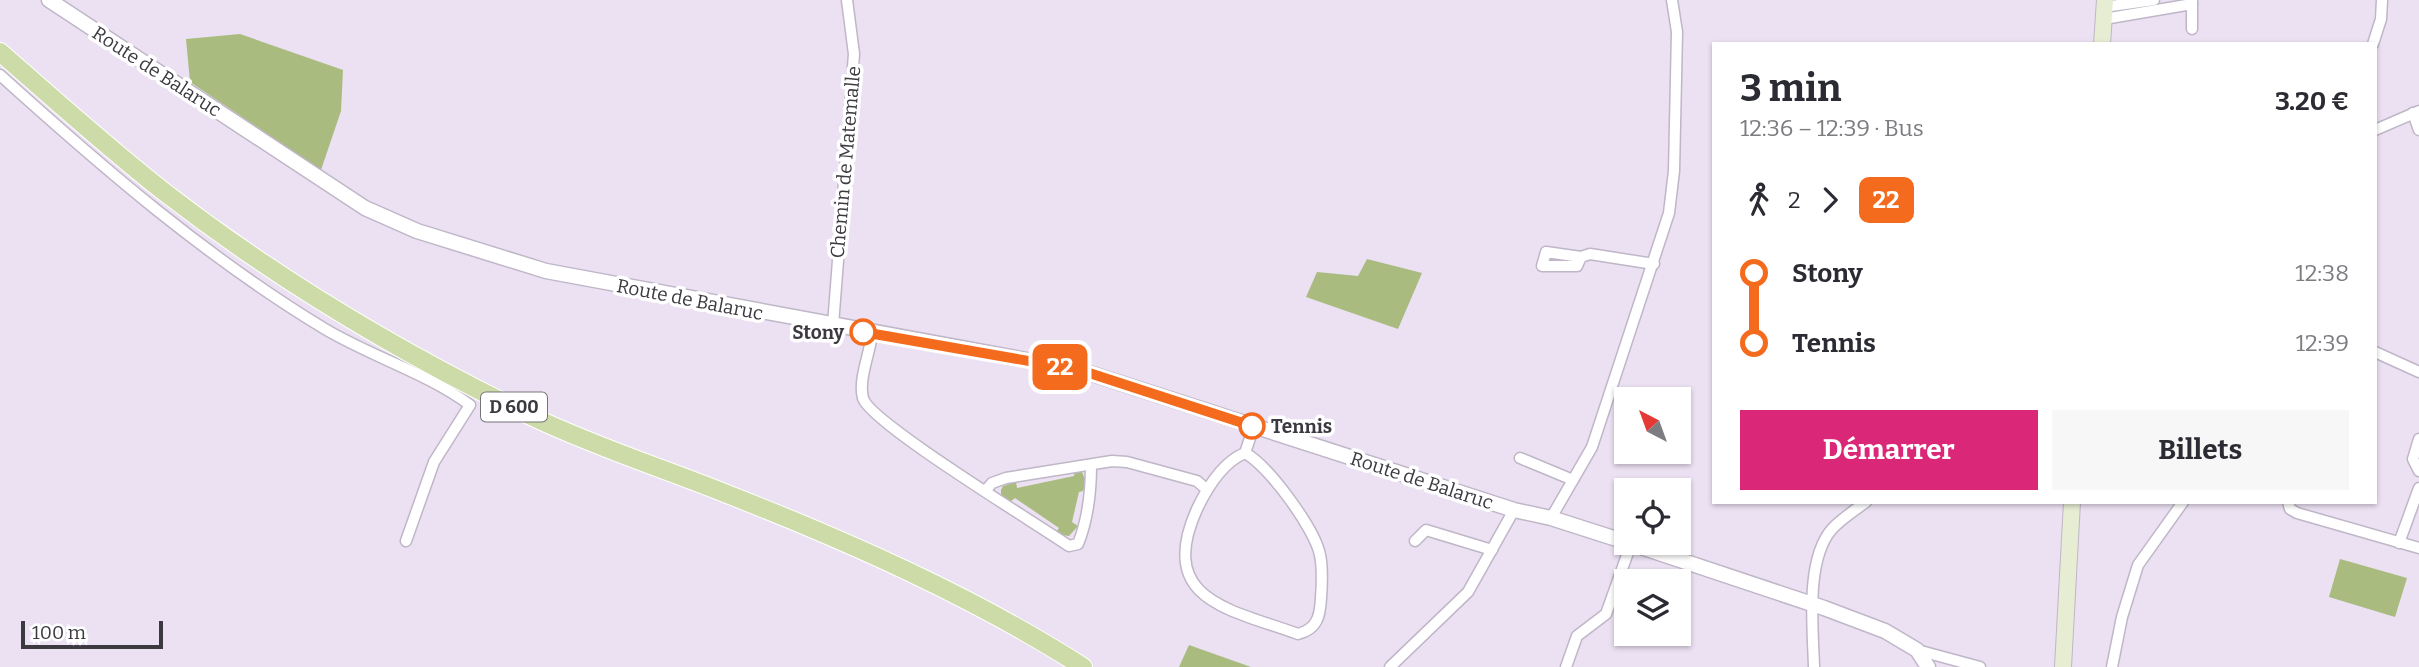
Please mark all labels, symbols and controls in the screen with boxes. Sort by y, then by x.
street label: Route de Balaruc [88,21,226,122]
street label: Chemin de Matemalle [826,65,865,259]
text: 3 min [1740,65,1842,111]
text: 3.20 € [2275,86,2349,117]
text: 12:36 – 12:39 · Bus [1740,114,1924,142]
icon: walk [1740,181,1778,219]
icon: forward [1811,181,1849,219]
text: 2 [1788,186,1801,214]
text: 22 [1873,186,1900,214]
text: Stony [1792,258,1863,289]
text: 12:38 [2295,259,2349,287]
street label: Route de Balaruc [615,274,765,325]
marker: Stony [850,319,876,345]
place label: Stony [792,321,844,344]
text: Tennis [1792,328,1876,359]
text: 12:39 [2296,329,2349,357]
line badge: 22 [1028,344,1092,390]
text: 22 [1046,353,1074,381]
north arrow [1614,387,1690,464]
map controls [1614,387,1691,646]
road number: D 600 [481,393,547,422]
button: Démarrer [1740,410,2038,490]
button: Billets [2052,410,2349,490]
marker: Tennis [1239,413,1265,439]
place label: Tennis [1271,415,1332,438]
street label: Route de Balaruc [1348,447,1496,514]
button: locate [1614,478,1691,555]
button: layers [1614,569,1691,646]
scale bar [21,618,163,650]
text: 100 m [32,621,86,644]

